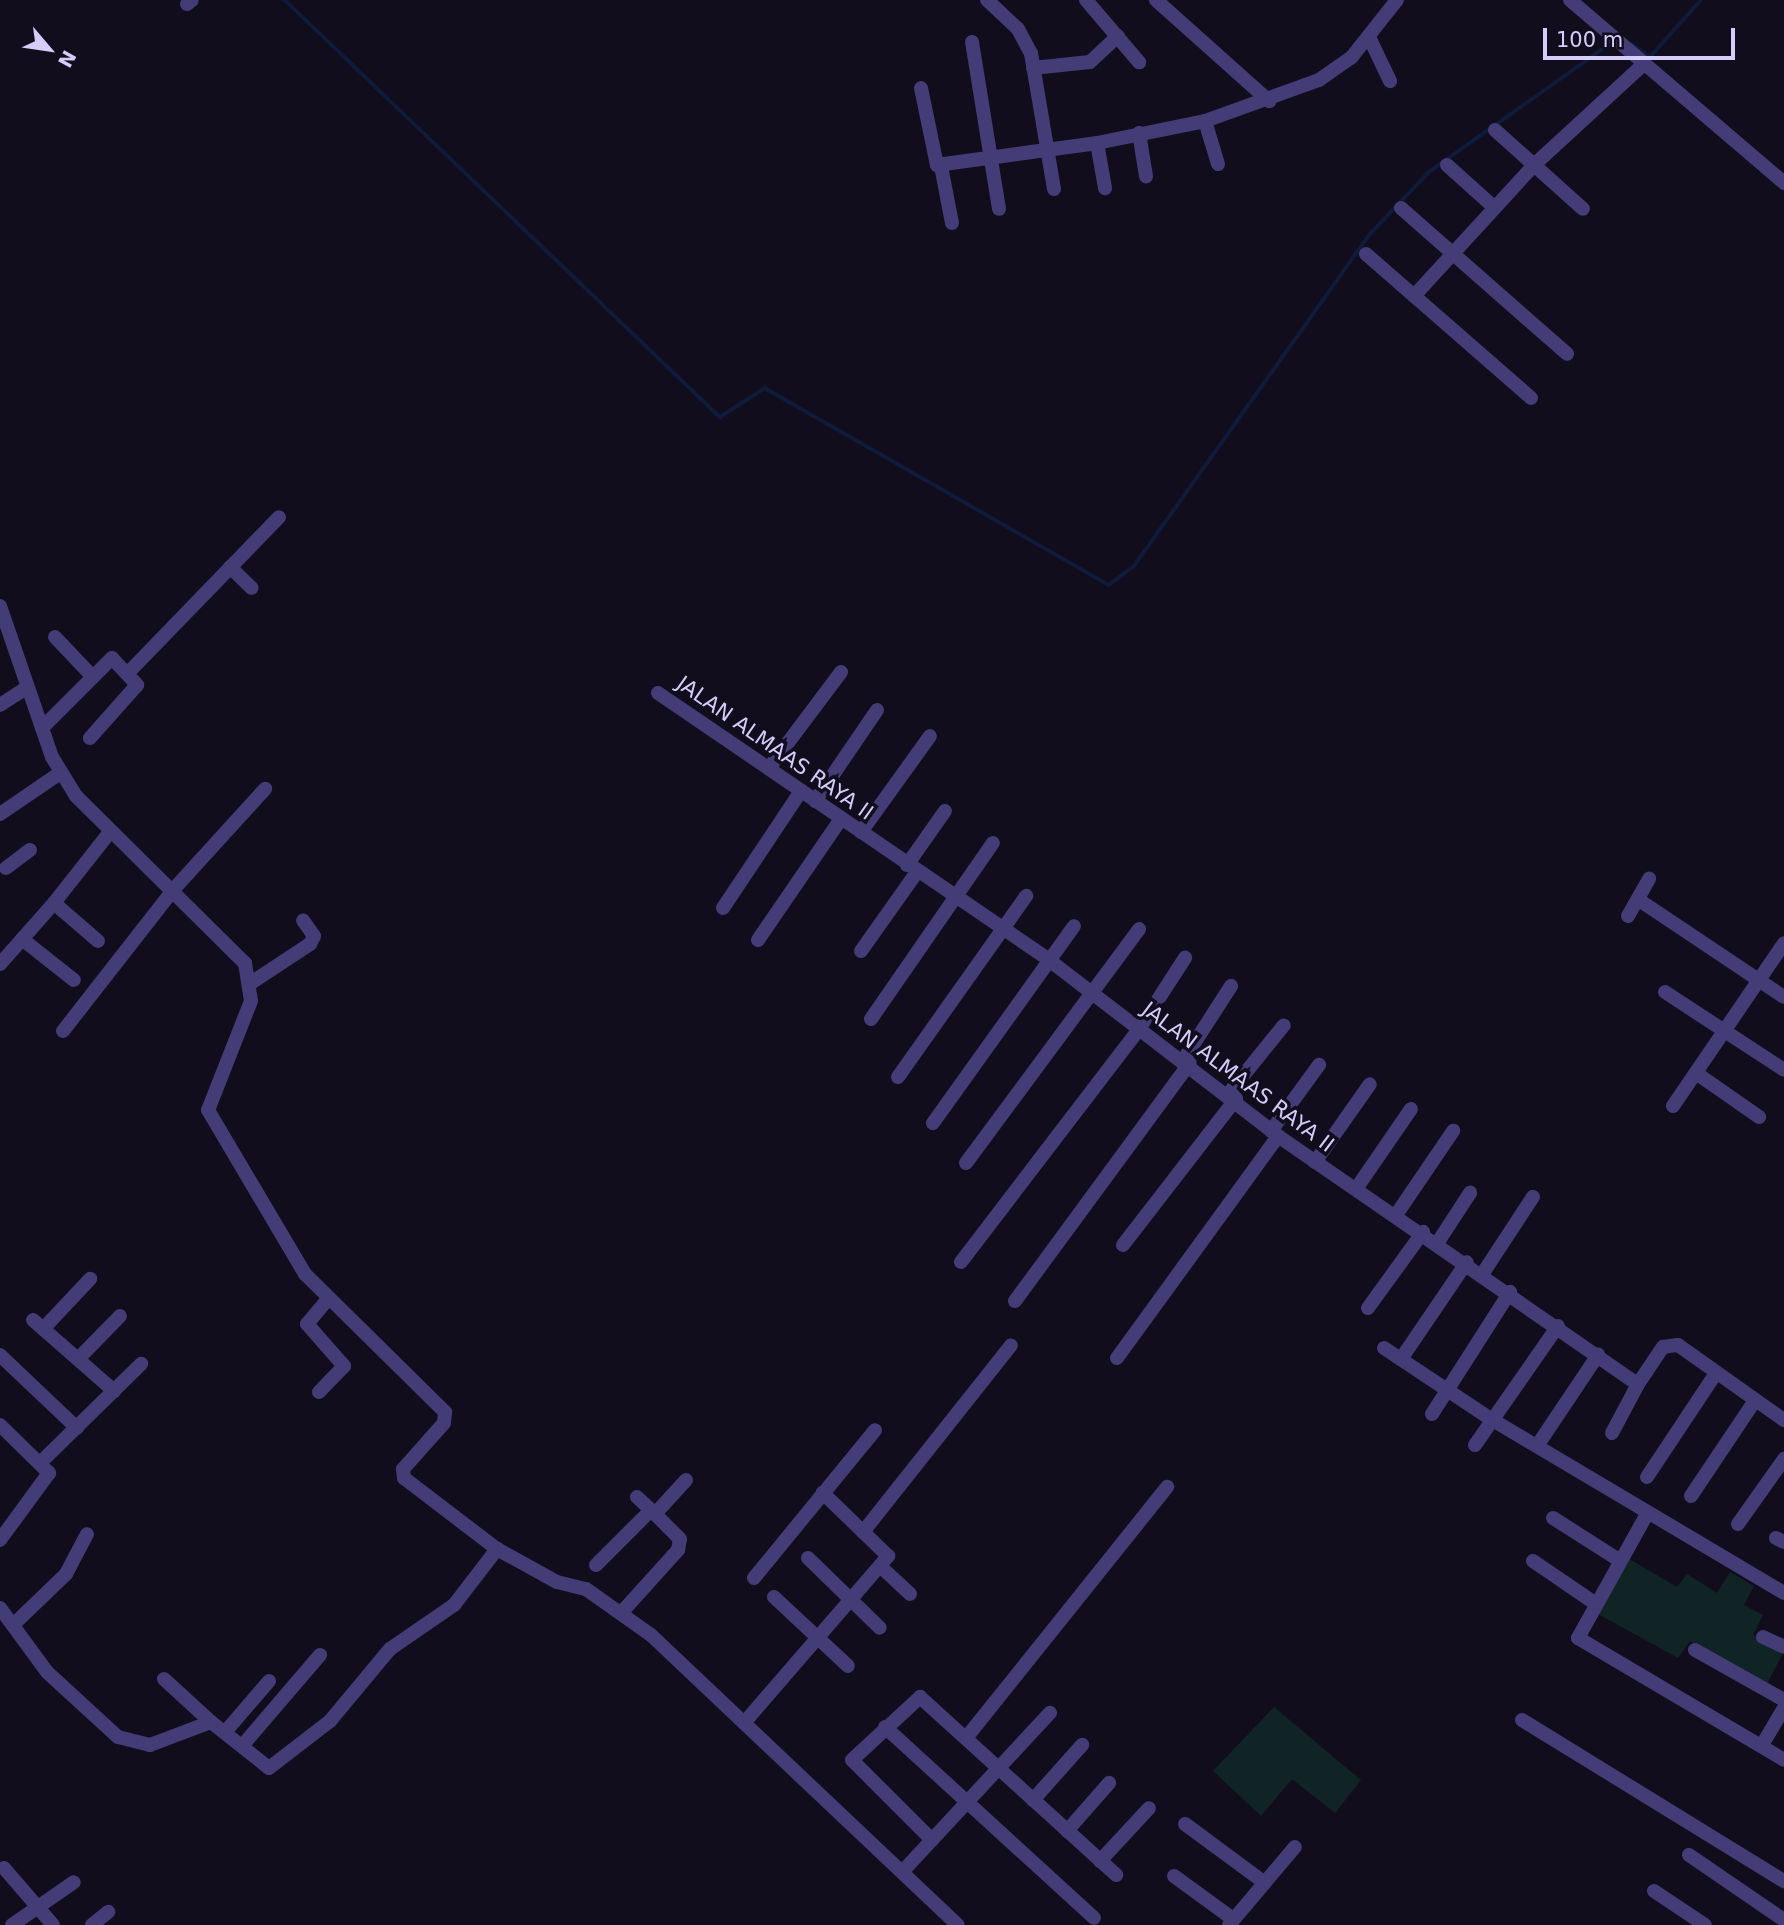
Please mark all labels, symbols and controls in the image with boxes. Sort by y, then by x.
north arrow [14,14,84,84]
scale bar [1546,14,1738,58]
text: 100 m [1556,28,1623,52]
text: N [54,47,81,71]
street label: JALAN ALMAAS RAYA II [672,671,878,825]
street label: JALAN ALMAAS RAYA II [1137,997,1339,1157]

